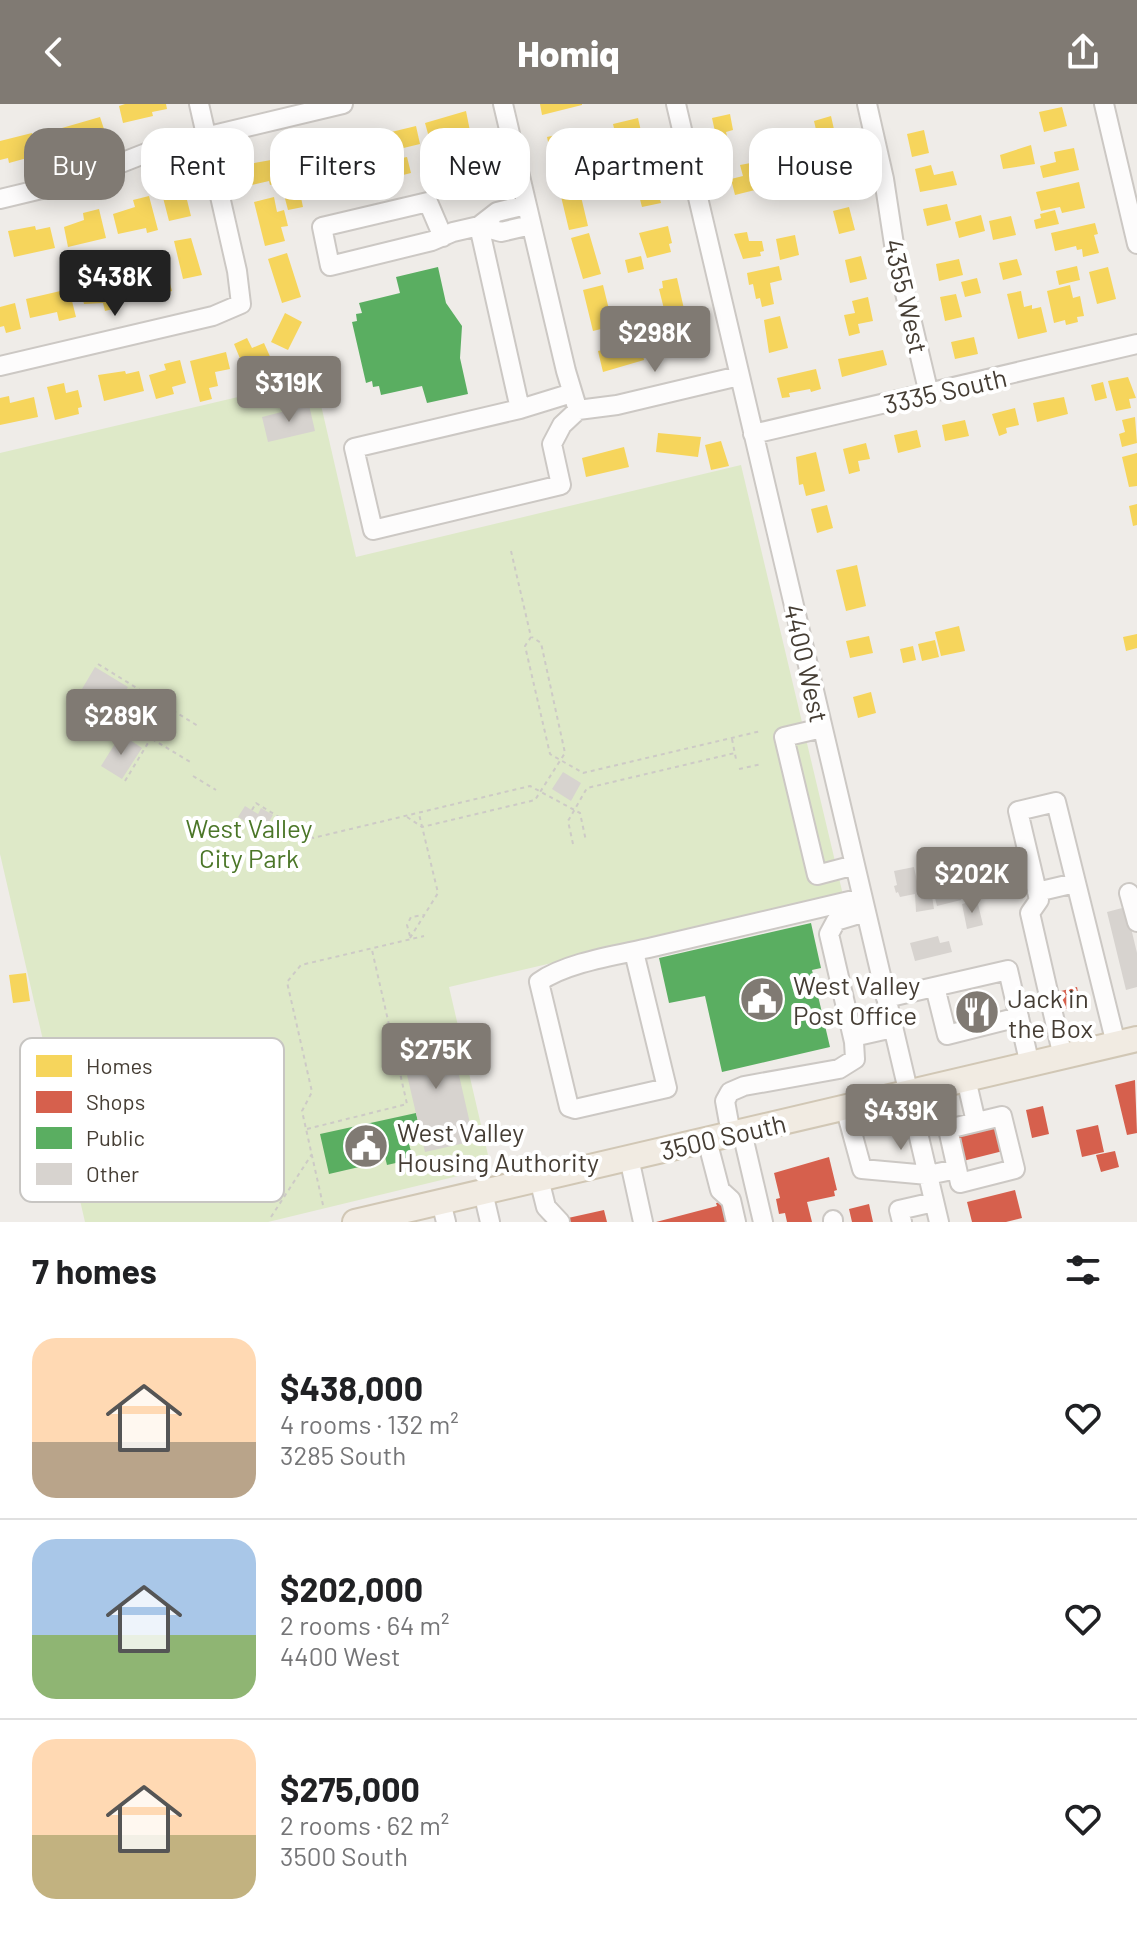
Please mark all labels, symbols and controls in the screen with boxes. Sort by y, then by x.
icon: back [32,30,76,74]
icon: share [1061,30,1105,74]
text: Homiq [517,31,620,74]
chip: Buy [24,128,125,200]
chip: Rent [141,128,254,200]
chip: Filters [270,128,404,200]
chip: New [420,128,530,200]
chip: Apartment [546,128,733,200]
chip: House [749,128,882,200]
street label: 4355 West [879,236,935,356]
pin: $438K [59,250,171,318]
text: $438K [78,260,152,291]
pin: $298K [599,306,711,374]
text: $298K [618,316,692,347]
pin: $319K [233,356,345,424]
street label: 3335 South [880,361,1010,419]
text: $319K [255,366,323,397]
street label: 4400 West [778,601,836,725]
pin: $289K [65,689,177,757]
text: $289K [84,699,158,730]
park label: West Valley City Park [185,812,313,873]
pin: $202K [916,847,1028,915]
text: $202K [934,857,1010,888]
place label: West Valley Post Office [793,969,920,1030]
public building icon: West Valley Post Office [738,975,786,1023]
place label: Jack in the Box [1008,982,1093,1043]
restaurant icon: Jack in the Box [953,988,1001,1036]
pin: $275K [380,1023,492,1091]
text: $275K [400,1033,472,1064]
legend [20,1038,284,1202]
text: Homes [86,1052,153,1078]
pin: $439K [845,1084,957,1152]
text: Shops [86,1088,145,1114]
text: $439K [864,1094,938,1125]
street label: 3500 South [657,1106,789,1166]
place label: West Valley Housing Authority [397,1116,599,1177]
public building icon: West Valley Housing Authority [342,1122,390,1170]
text: Public [86,1124,145,1150]
text: Other [86,1160,139,1186]
icon: filters [1061,1248,1105,1292]
text: 7 homes [32,1250,157,1291]
text: $438,000 [280,1367,423,1408]
icon: home [96,1370,192,1466]
icon: heart [1061,1396,1105,1440]
text: 4 rooms · 132 m² [280,1408,459,1439]
text: 3285 South [280,1439,406,1470]
text: $202,000 [280,1568,423,1609]
icon: home [96,1571,192,1667]
icon: heart [1061,1597,1105,1641]
text: 2 rooms · 64 m² [280,1609,450,1640]
text: 4400 West [280,1640,400,1671]
text: $275,000 [280,1768,420,1809]
icon: home [96,1771,192,1867]
icon: heart [1061,1797,1105,1841]
text: 2 rooms · 62 m² [280,1809,449,1840]
text: 3500 South [280,1840,408,1871]

